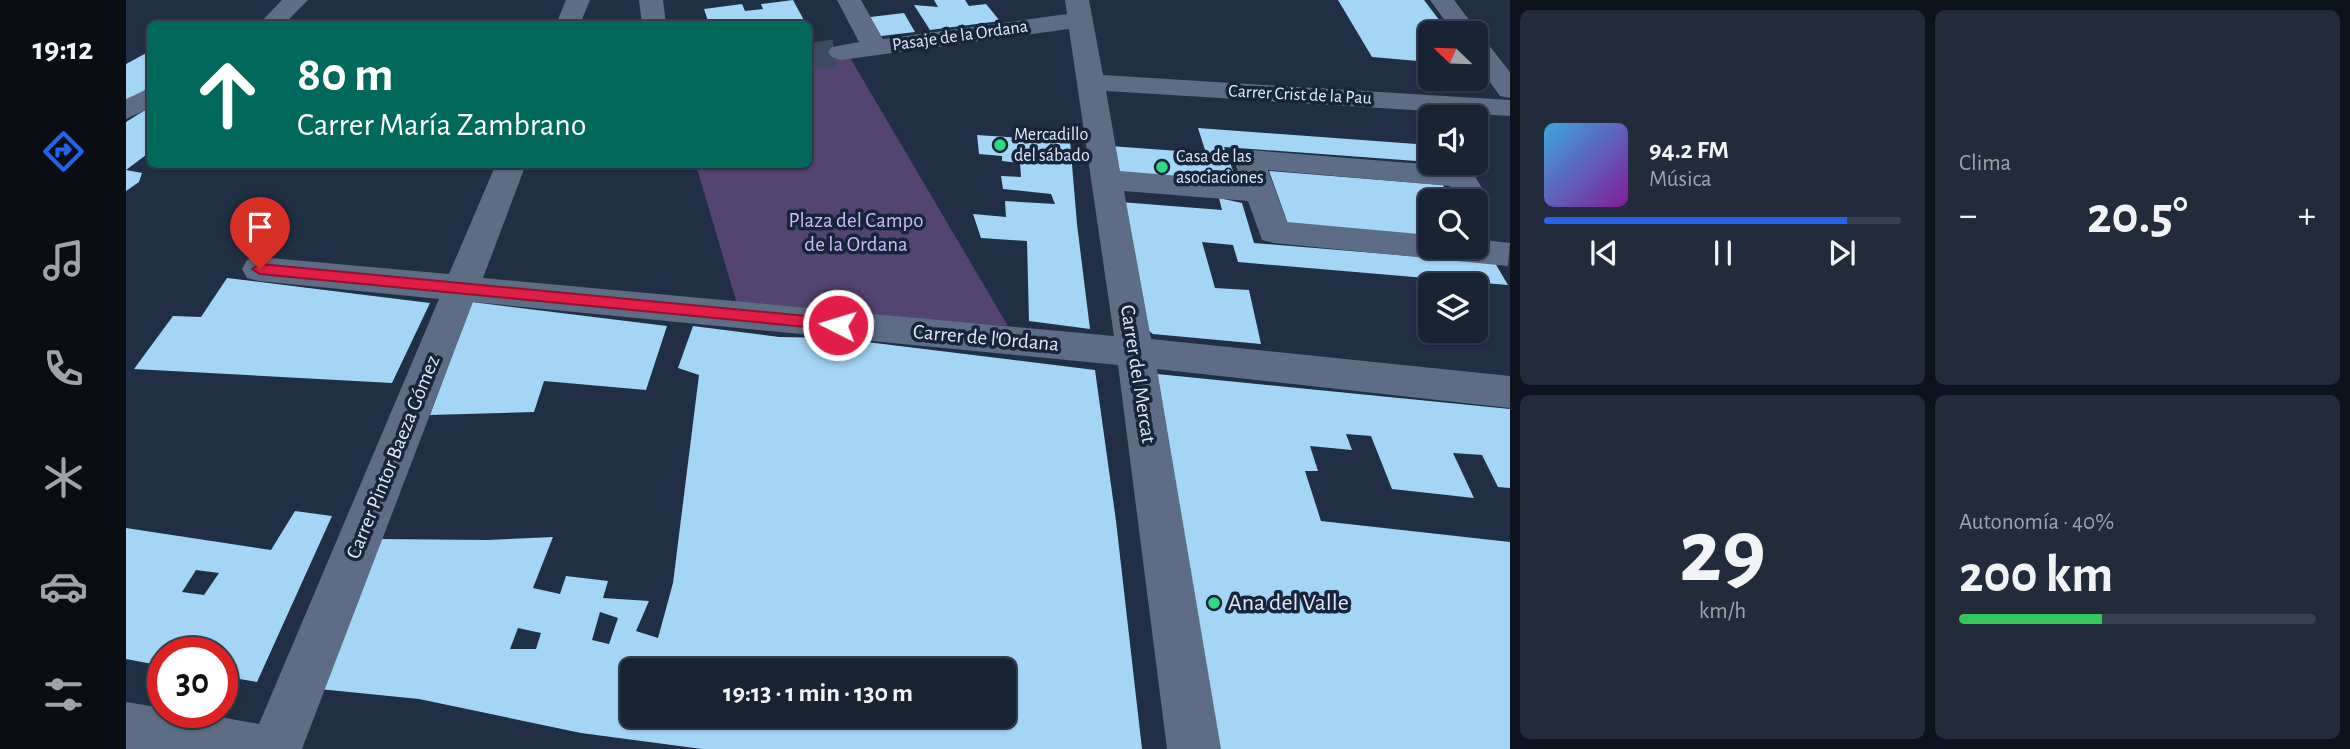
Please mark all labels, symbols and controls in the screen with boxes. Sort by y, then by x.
street label: Pasaje de la Ordana [891,18,1029,54]
north arrow [1418,21,1488,91]
map controls [1418,21,1488,343]
text: 19:12 [33,33,93,65]
icon: ahead [182,49,273,140]
text: 80 m [297,51,394,100]
street label: Carrer Crist de la Pau [1228,82,1372,108]
button: sound [1418,105,1488,175]
text: Carrer María Zambrano [297,109,586,141]
place label: Mercadillo del sábado [1014,126,1090,165]
icon: directions [39,127,88,176]
marker: Mercadillo del sábado [992,137,1008,153]
text: 94.2 FM [1649,137,1729,163]
place label: Casa de las asociaciones [1176,148,1264,187]
text: Clima [1959,152,2011,175]
marker: Casa de las asociaciones [1154,159,1170,175]
text: Música [1649,168,1712,191]
button: search [1418,189,1488,259]
text: 20.5° [2087,190,2188,242]
pin [230,197,290,269]
text: − [1959,197,1977,235]
text: + [2298,197,2316,235]
icon: arrive [241,208,279,246]
park label: Plaza del Campo de la Ordana [788,210,924,255]
icon: previous [1585,234,1623,272]
icon: pause [1704,234,1742,272]
icon: next [1823,234,1861,272]
icon: music [39,236,88,285]
button: layers [1418,273,1488,343]
position arrow [801,288,875,362]
street label: Carrer del Mercat [1117,303,1159,445]
street label: Carrer de l'Ordana [912,321,1060,355]
icon: phone [39,344,88,393]
street label: Carrer Pintor Baeza Gómez [343,352,443,562]
icon: climate [39,453,88,502]
text: 29 [1679,507,1766,598]
text: Autonomía · 40% [1959,511,2114,534]
text: 200 km [1959,549,2113,601]
icon: car [39,562,88,611]
place label: Ana del Valle [1228,591,1349,615]
marker: Ana del Valle [1206,595,1222,611]
text: km/h [1699,600,1746,623]
speed limit sign: 30 [147,637,238,728]
icon: filters [39,670,88,719]
text: 19:13 · 1 min · 130 m [723,680,913,706]

